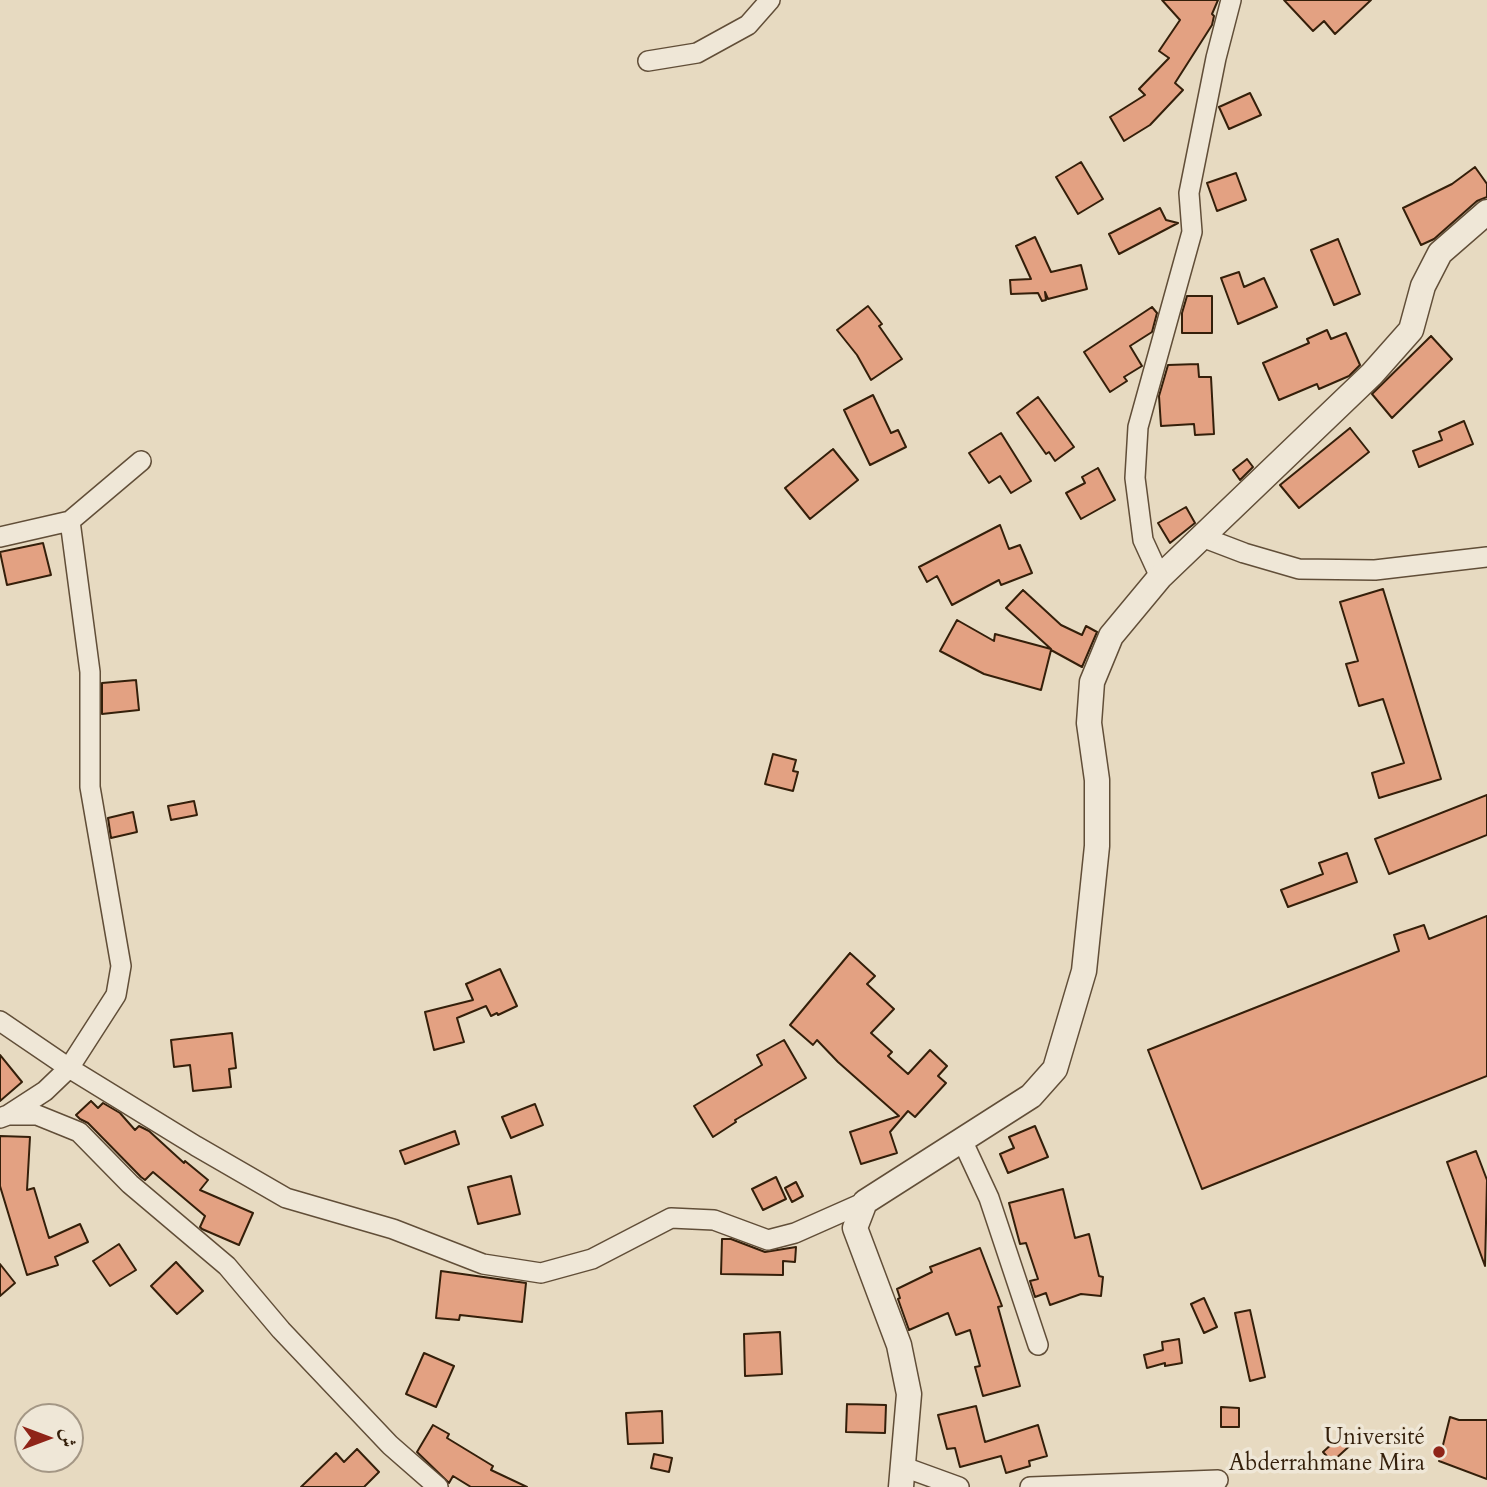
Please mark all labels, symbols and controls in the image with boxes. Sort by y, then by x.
north arrow [14,1403,84,1473]
place label: Université Abderrahmane Mira [1229,1425,1425,1479]
text: ش [55,1429,81,1447]
marker: Université Abderrahmane Mira [1431,1444,1447,1460]

